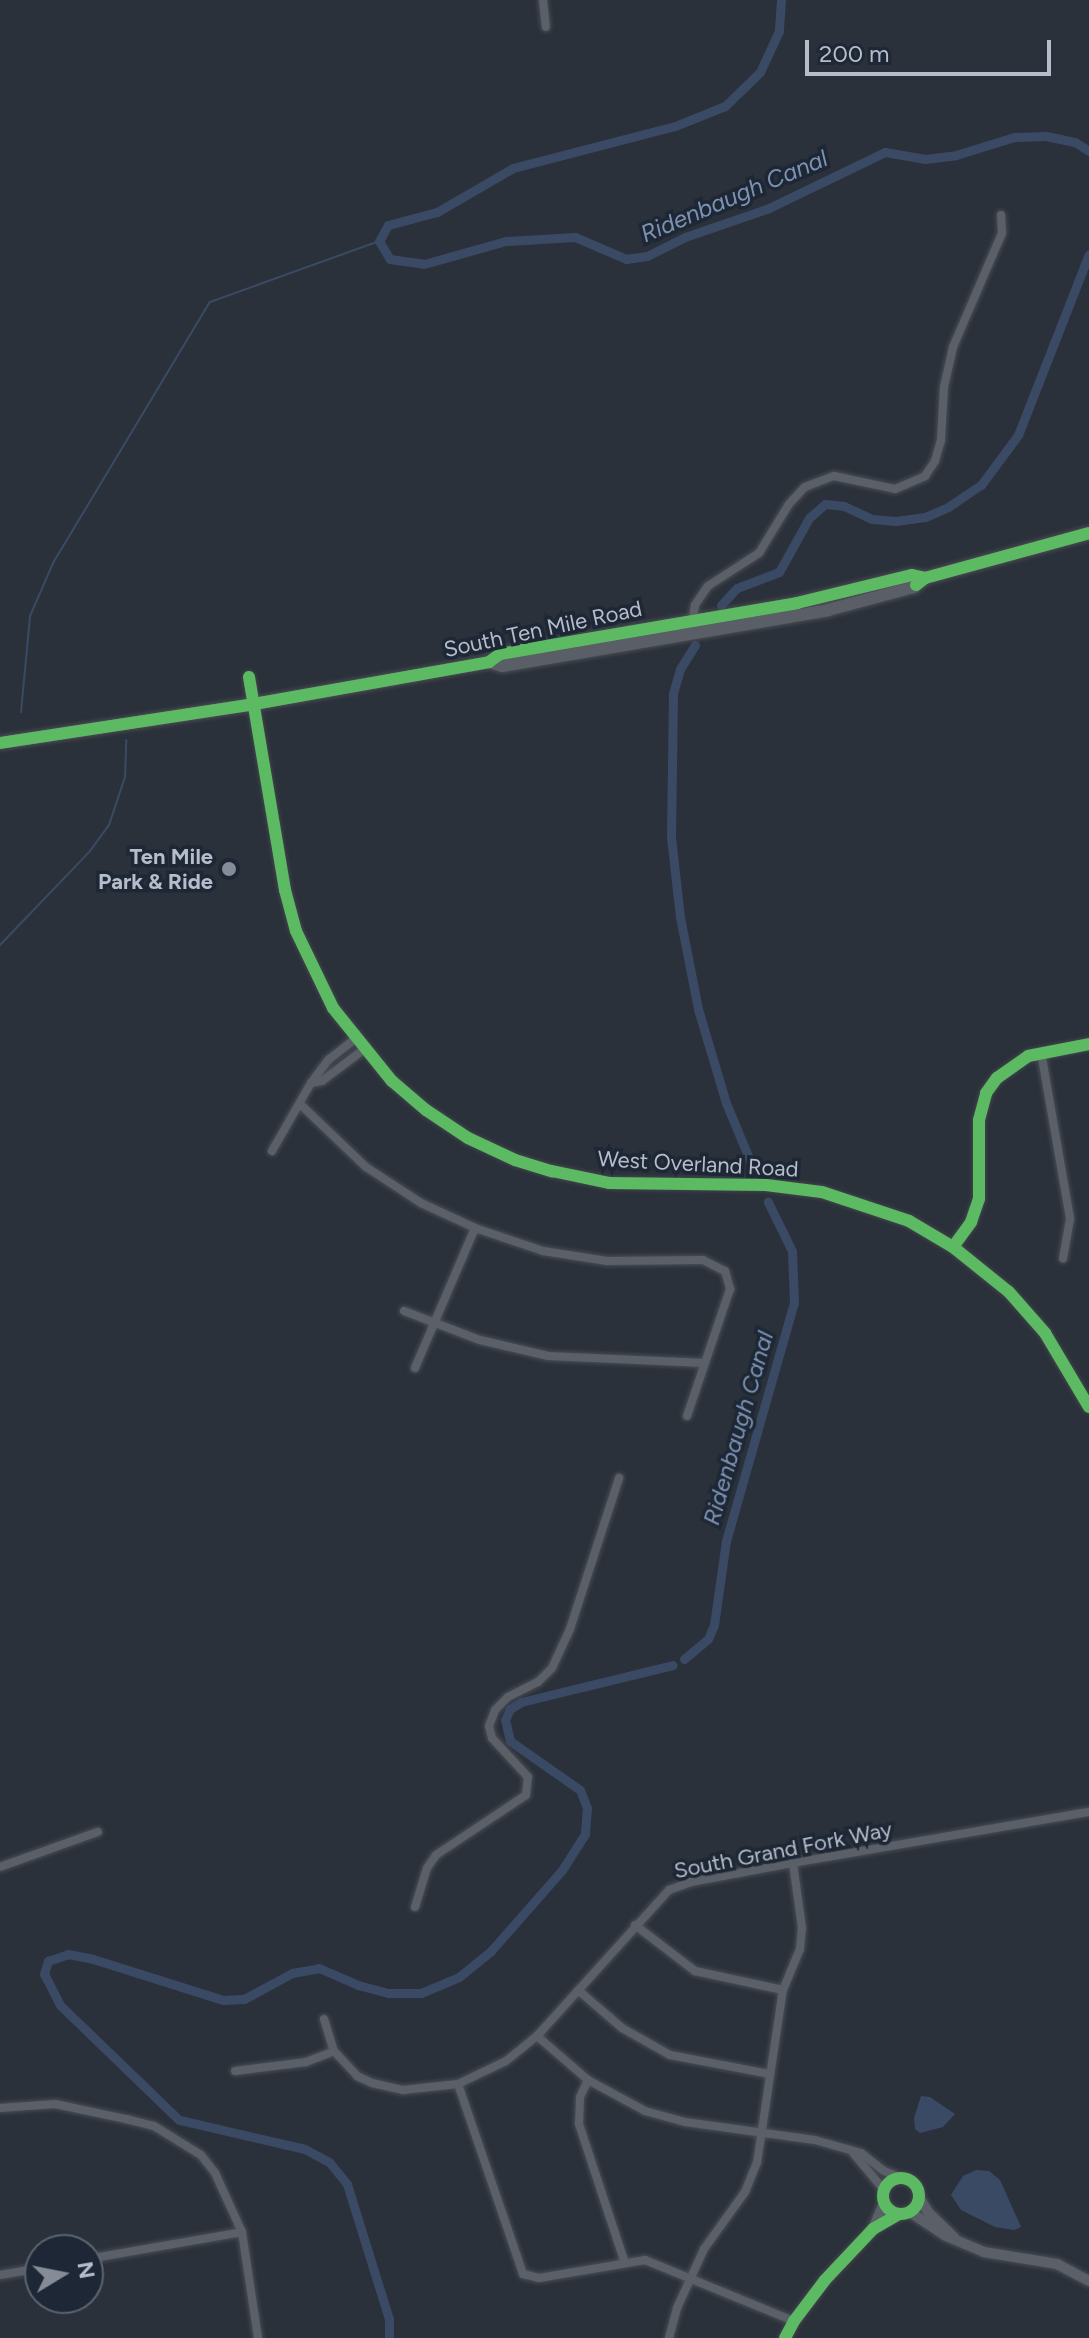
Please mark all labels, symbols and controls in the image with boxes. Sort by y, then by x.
scale bar [809,24,1055,74]
text: 200 m [819,39,890,68]
water label: Ridenbaugh Canal [636,144,832,248]
street label: South Ten Mile Road [442,595,644,663]
place label: Ten Mile Park & Ride [98,843,213,894]
marker: Ten Mile Park & Ride [220,860,238,878]
street label: West Overland Road [597,1146,799,1182]
water label: Ridenbaugh Canal [697,1328,779,1528]
street label: South Grand Fork Way [672,1816,894,1884]
north arrow [24,2234,104,2314]
text: N [71,2259,101,2281]

